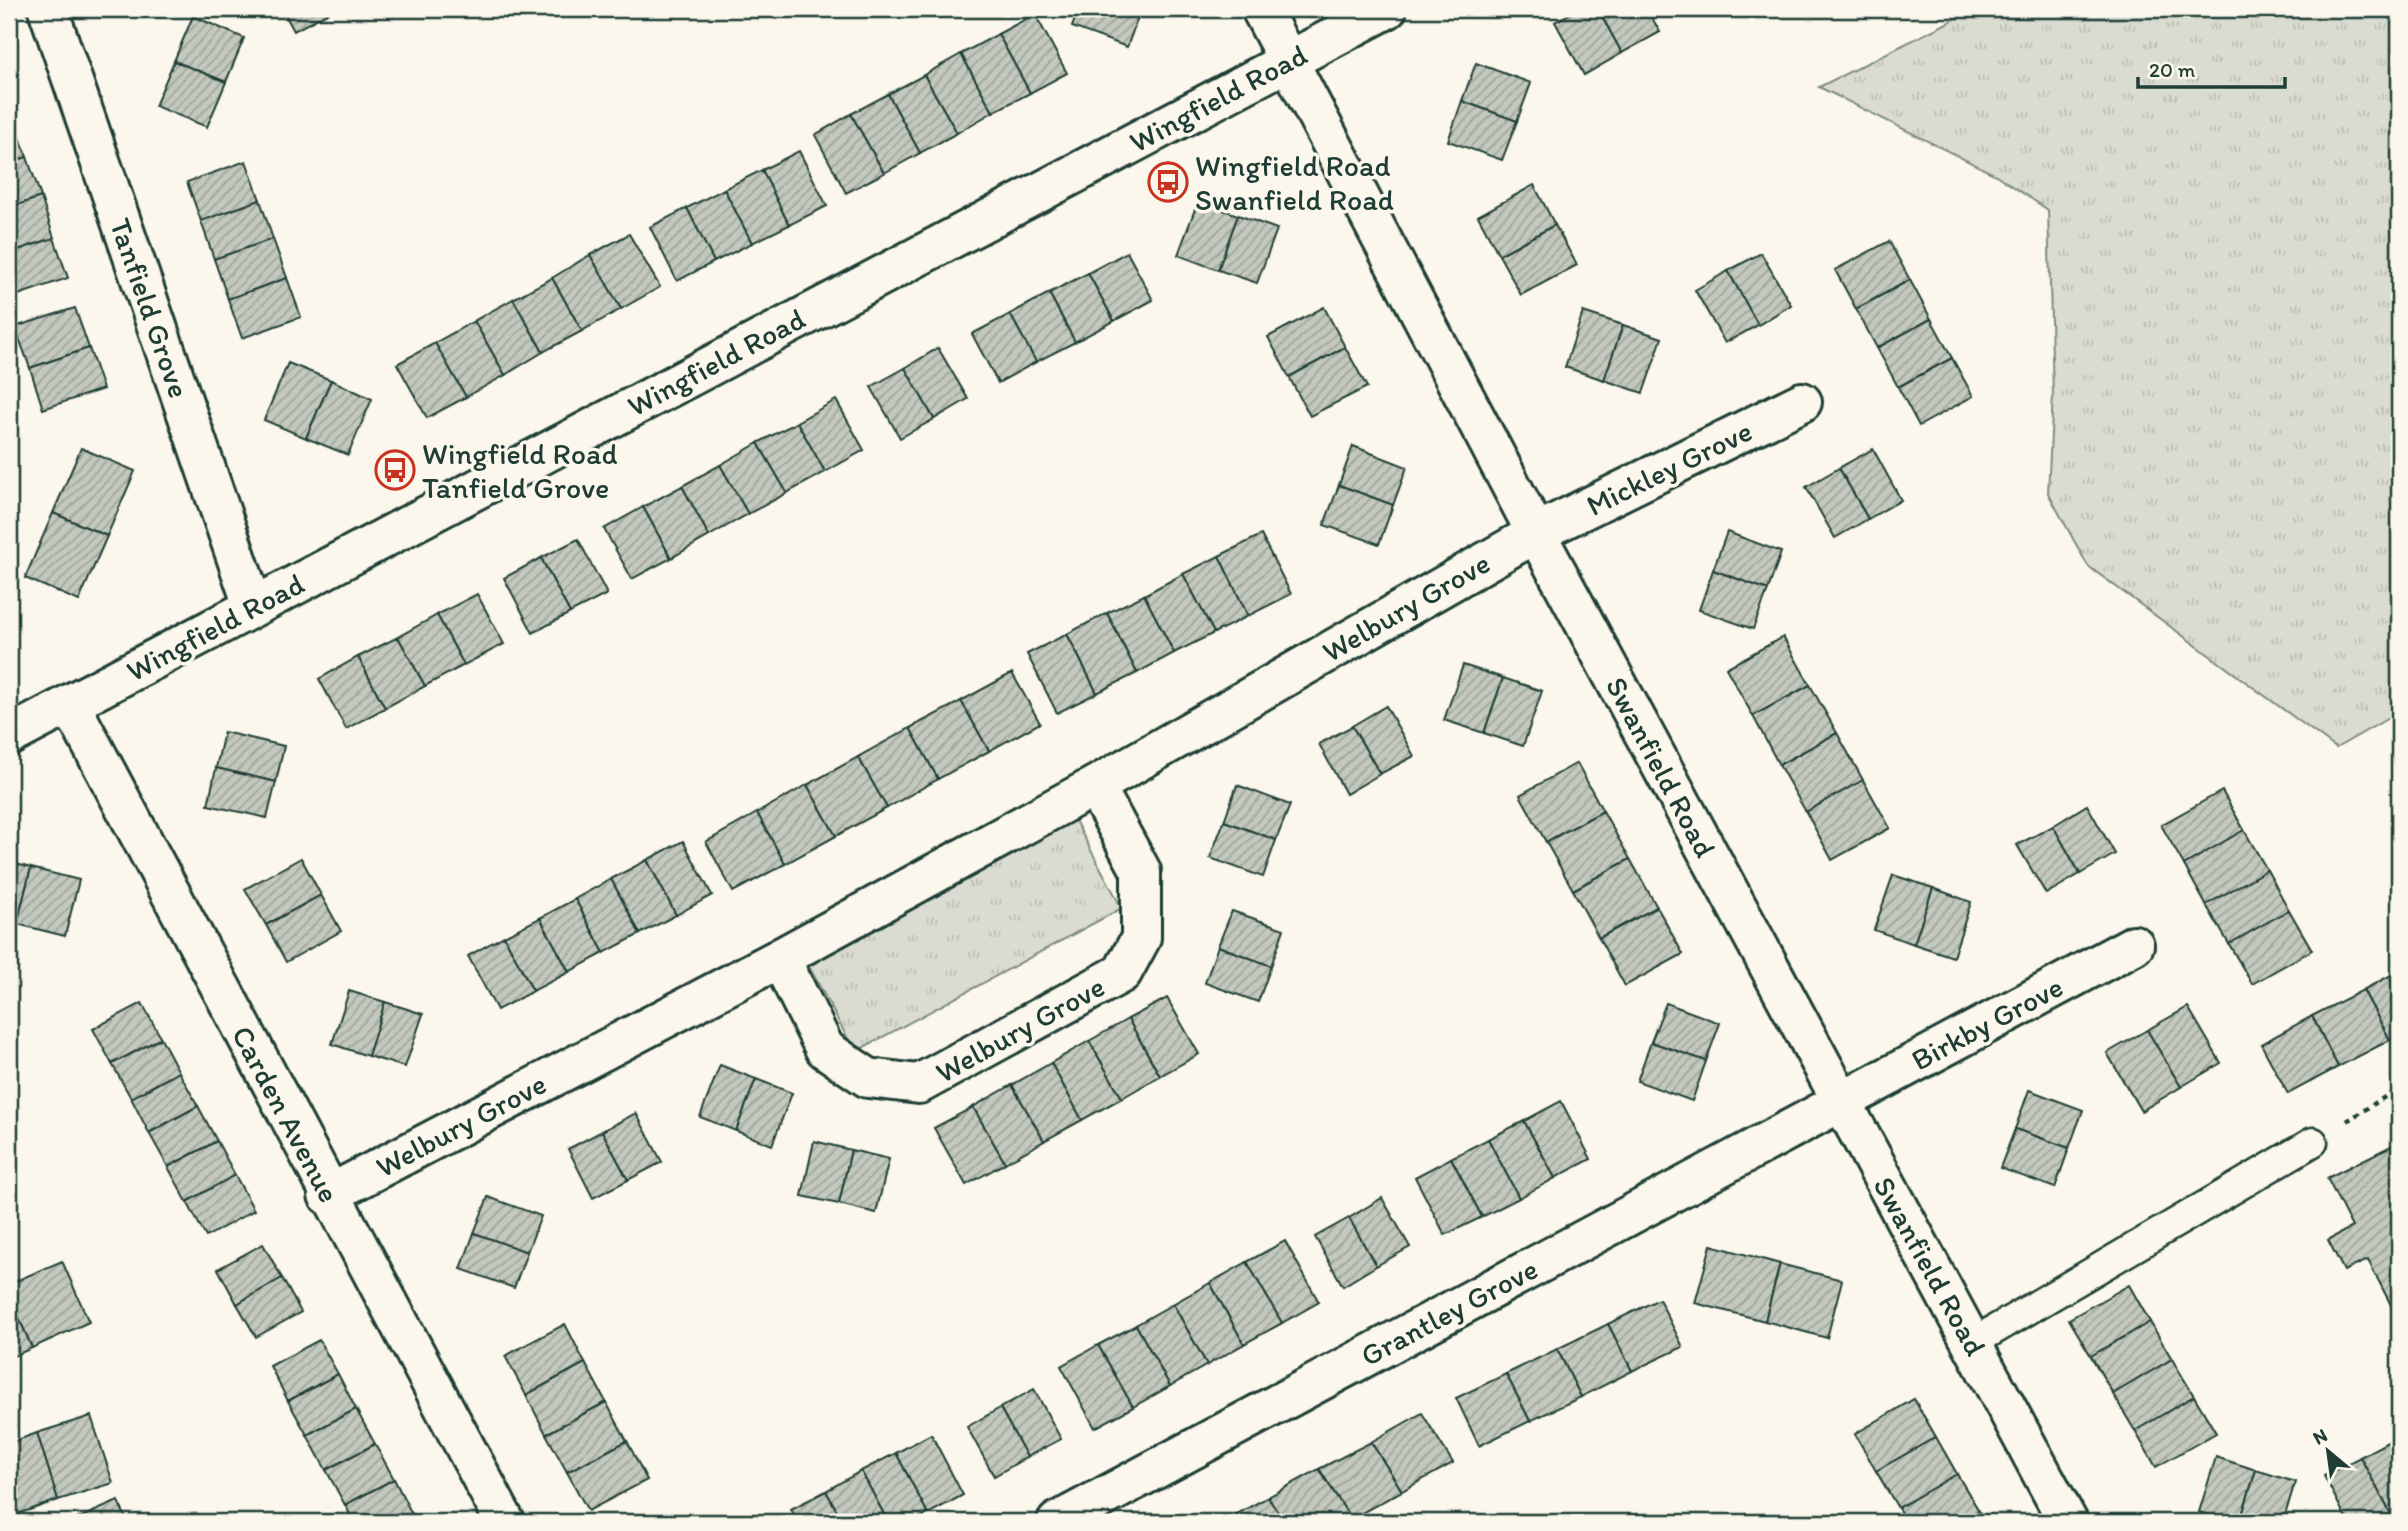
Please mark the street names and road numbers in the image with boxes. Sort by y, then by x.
street label: Wingfield Road [1123,36,1313,160]
street label: Tanfield Grove [102,213,198,403]
street label: Wingfield Road [621,300,811,424]
street label: Mickley Grove [1580,412,1758,524]
street label: Welbury Grove [1316,544,1496,670]
street label: Wingfield Road [120,565,310,689]
street label: Swanfield Road [1598,671,1724,863]
street label: Welbury Grove [929,967,1111,1091]
street label: Birkby Grove [1905,968,2069,1078]
street label: Carden Avenue [224,1019,348,1209]
street label: Welbury Grove [369,1065,553,1185]
street label: Swanfield Road [1866,1170,1994,1362]
street label: Grantley Grove [1354,1250,1544,1374]

